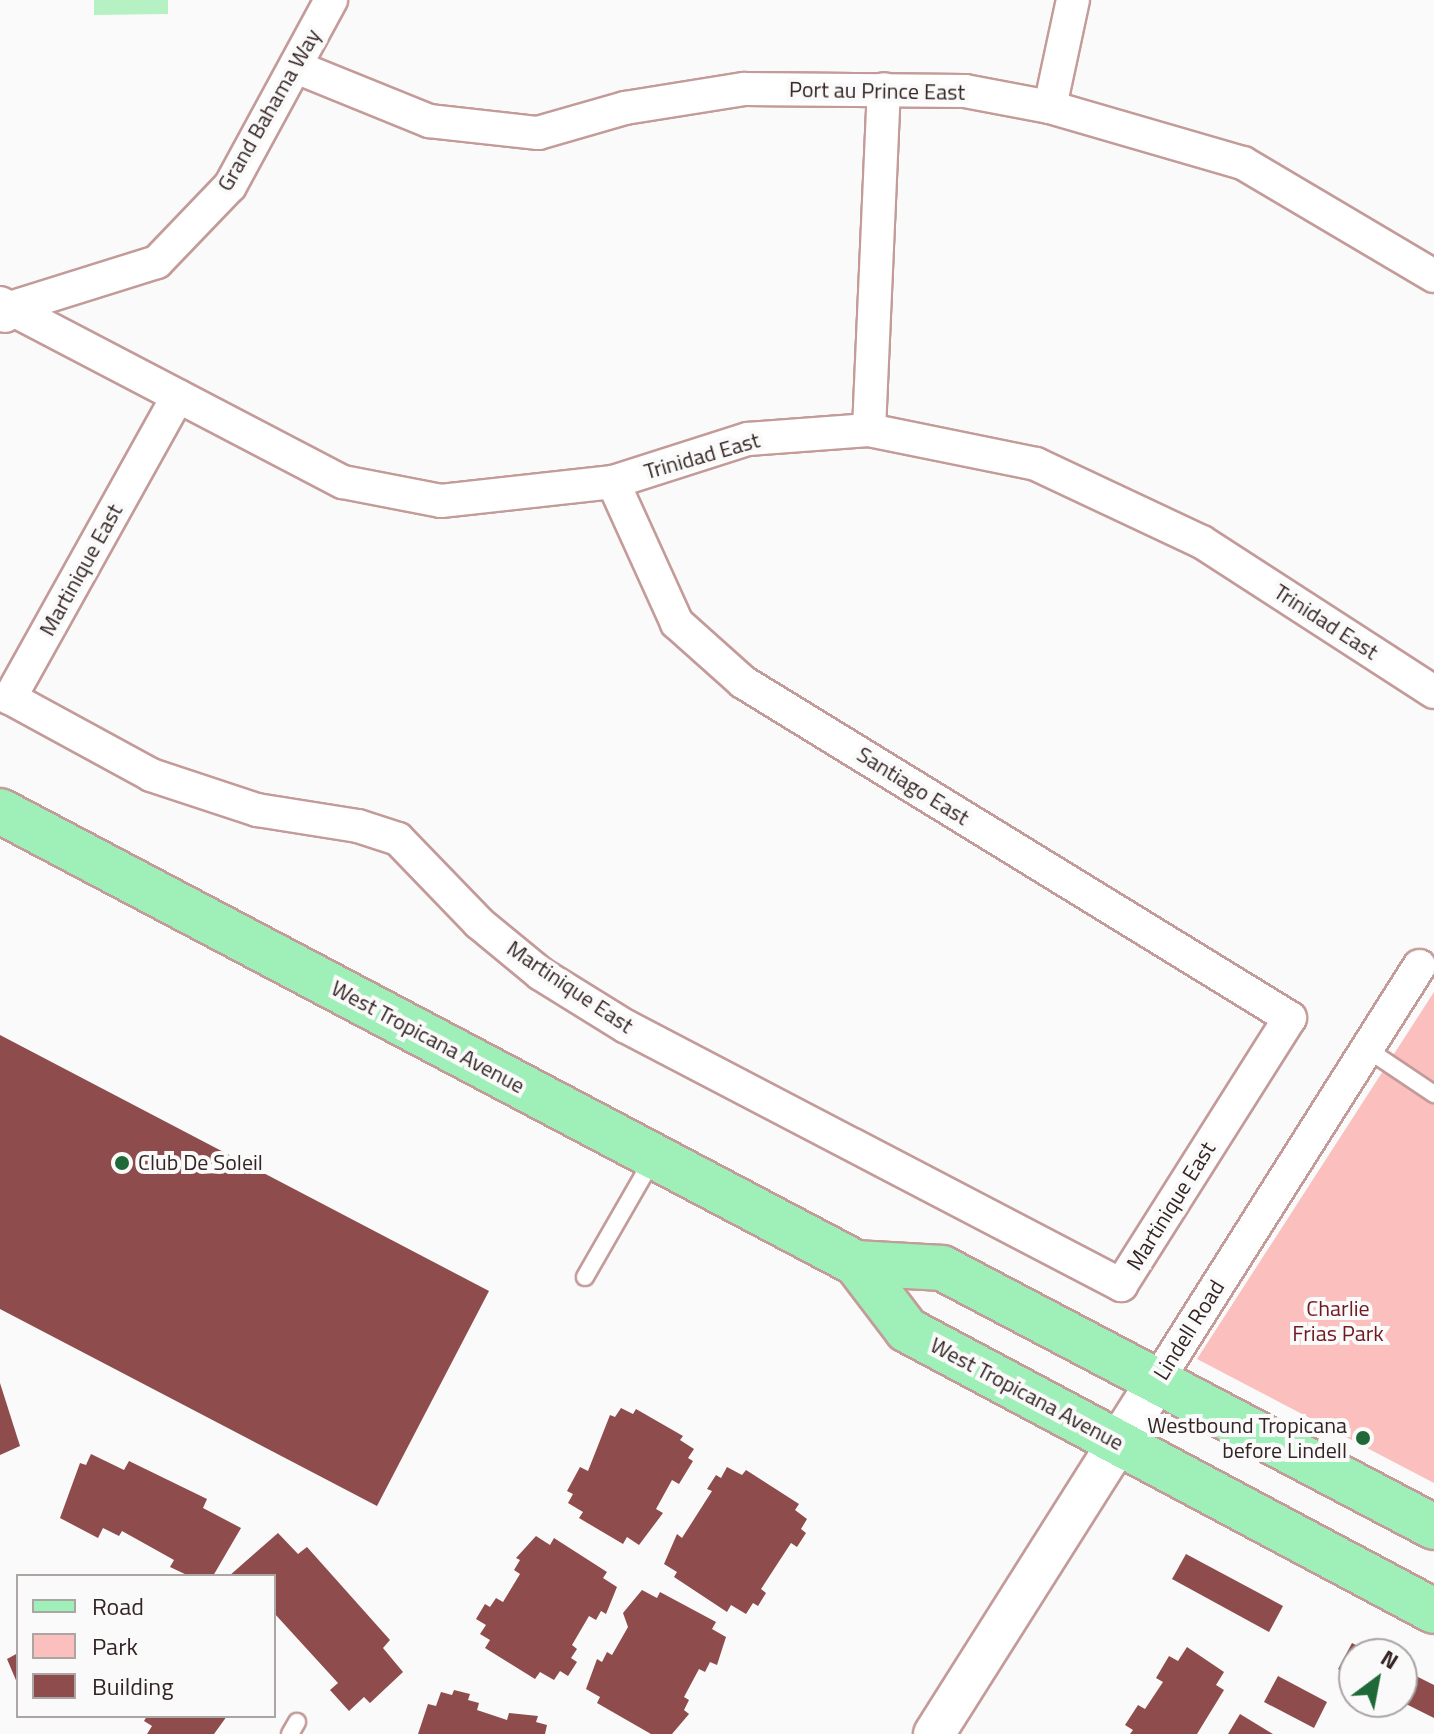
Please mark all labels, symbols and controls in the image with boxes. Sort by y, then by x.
street label: Grand Bahama Way [212,24,326,196]
street label: Port au Prince East [789,76,965,106]
street label: Trinidad East [641,427,763,485]
street label: Martinique East [34,499,128,641]
street label: Trinidad East [1269,579,1383,665]
street label: Santiago East [852,741,974,831]
street label: Martinique East [502,935,638,1039]
street label: West Tropicana Avenue [327,975,529,1099]
street label: Martinique East [1121,1137,1221,1275]
place label: Club De Soleil [138,1150,263,1176]
marker: Club De Soleil [113,1154,131,1172]
street label: Lindell Road [1148,1275,1230,1385]
park label: Charlie Frias Park [1292,1295,1384,1346]
street label: West Tropicana Avenue [926,1332,1128,1456]
place label: Westbound Tropicana before Lindell [1147,1412,1347,1464]
marker: Westbound Tropicana before Lindell [1354,1429,1372,1447]
legend [16,1574,276,1718]
text: Road [92,1588,144,1624]
text: Park [92,1628,138,1664]
north arrow [1338,1638,1418,1718]
text: N [1374,1641,1405,1678]
text: Building [92,1668,174,1704]

